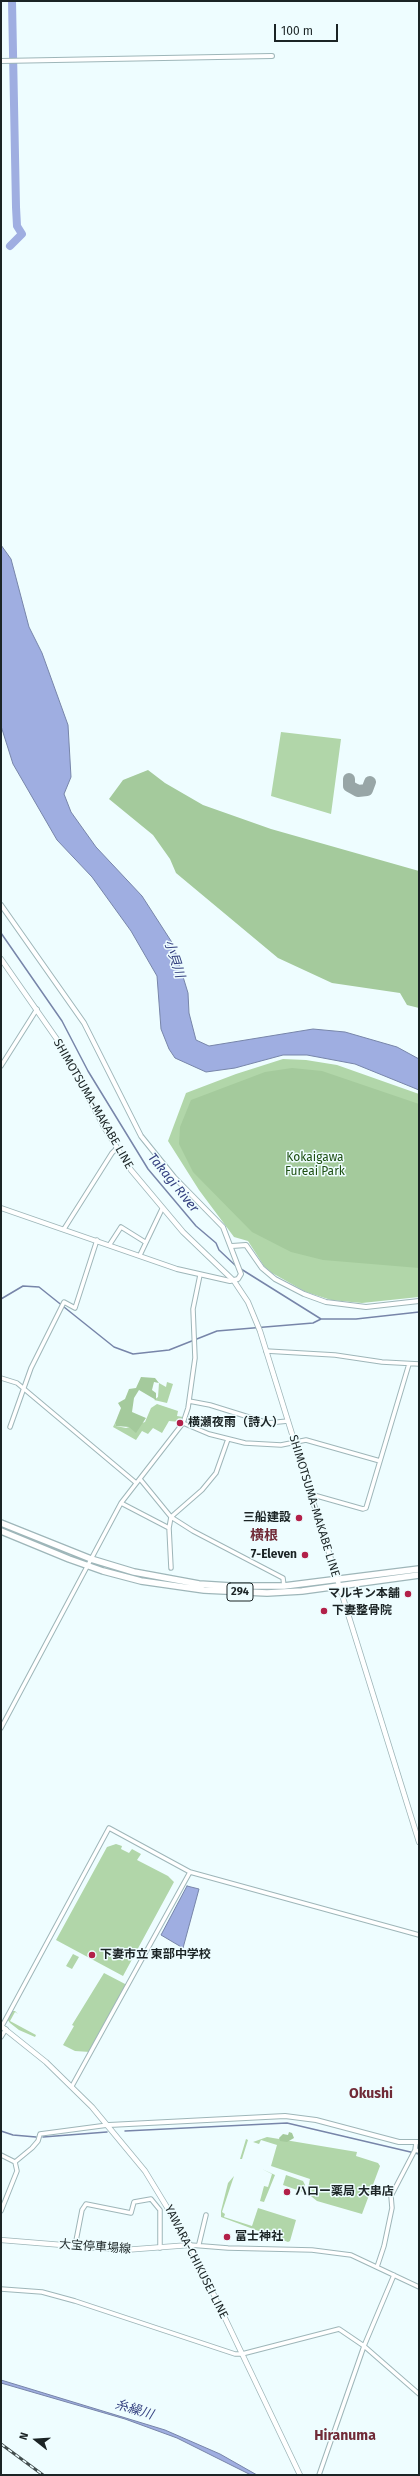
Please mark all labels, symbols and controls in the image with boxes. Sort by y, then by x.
scale bar [276,16,340,42]
text: 100 m [281,24,313,38]
water label: 小貝川 [161,938,187,980]
street label: SHIMOTSUMA-MAKABE LINE [50,1036,136,1172]
water label: Takagi River [144,1150,202,1216]
park label: Kokaigawa Fureai Park [285,1151,345,1179]
place label: 横瀬夜雨（詩人） [188,1416,284,1430]
marker: 横瀬夜雨（詩人） [175,1418,185,1428]
street label: SHIMOTSUMA-MAKABE LINE [285,1433,343,1579]
place label: 三船建設 [243,1511,291,1525]
marker: 三船建設 [294,1513,304,1523]
district label: 横根 [250,1528,278,1544]
place label: 7-Eleven [251,1548,297,1562]
marker: 7-Eleven [300,1550,310,1560]
road number: 294 [227,1583,253,1601]
place label: マルキン本舗 [328,1587,400,1601]
marker: マルキン本舗 [403,1589,413,1599]
place label: 下妻整骨院 [332,1604,392,1618]
marker: 下妻整骨院 [319,1606,329,1616]
place label: 下妻市立 東部中学校 [100,1948,211,1962]
marker: 下妻市立 東部中学校 [87,1950,97,1960]
district label: Okushi [349,2086,393,2102]
place label: ハロー薬局 大串店 [295,2185,394,2199]
marker: ハロー薬局 大串店 [282,2187,292,2197]
street label: YAWARA-CHIKUSEI LINE [161,2203,231,2321]
place label: 富士神社 [235,2230,283,2244]
marker: 富士神社 [222,2232,232,2242]
street label: 大宝停車場線 [59,2237,131,2257]
water label: 糸繰川 [113,2397,155,2423]
north arrow [16,2420,56,2460]
district label: Hiranuma [314,2428,376,2444]
text: N [17,2431,31,2442]

